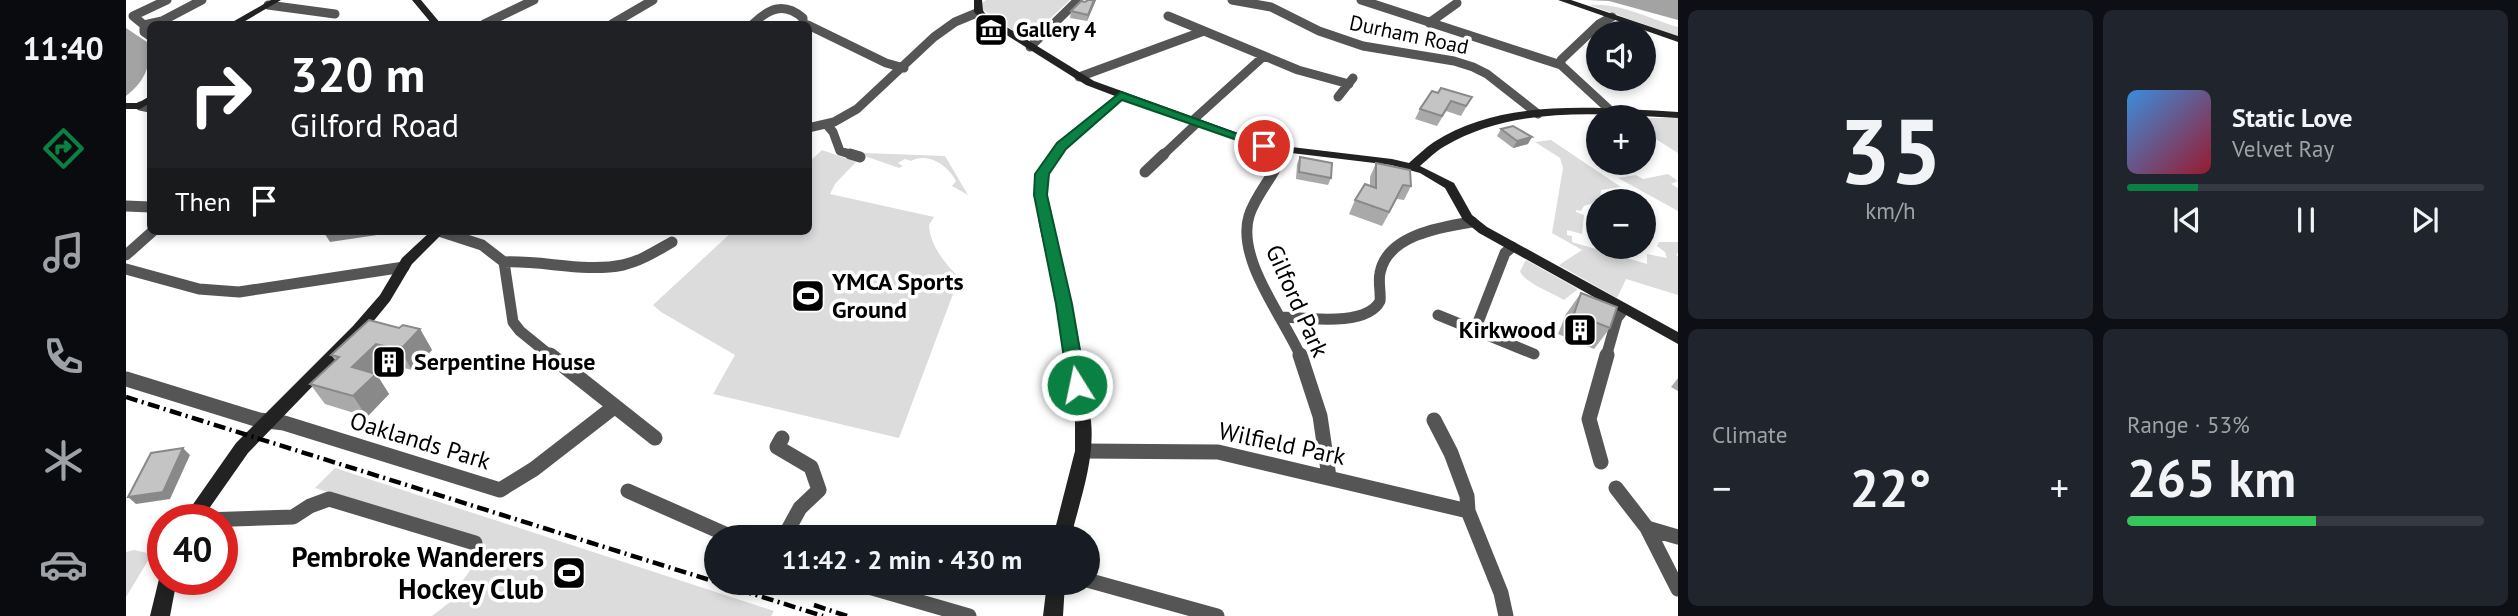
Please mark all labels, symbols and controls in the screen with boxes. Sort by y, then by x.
street label: Durham Road [1347,9,1471,60]
museum icon: Gallery 4 [972,11,1010,49]
place label: Gallery 4 [1016,16,1096,43]
map controls [1586,21,1656,259]
button: sound [1586,21,1656,91]
text: 11:40 [22,27,104,69]
text: 320 m [290,42,425,106]
icon: right [175,49,266,140]
text: 35 [1839,91,1942,209]
text: Static Love [2232,101,2353,134]
text: Gilford Road [290,104,459,146]
button: + [1586,105,1656,175]
pin [1234,116,1294,176]
icon: directions [39,124,88,173]
icon: arrive [1245,127,1283,165]
text: Velvet Ray [2232,134,2334,163]
icon: arrive [245,182,283,220]
text: Then [175,185,231,218]
button: − [1586,189,1656,259]
text: km/h [1865,196,1916,225]
icon: previous [2168,201,2206,239]
icon: pause [2287,201,2325,239]
icon: next [2406,201,2444,239]
icon: music [39,228,88,277]
street label: Gilford Park [1259,240,1336,362]
place label: YMCA Sports Ground [831,266,964,325]
sports icon: YMCA Sports Ground [789,277,827,315]
building icon: Kirkwood [1561,311,1599,349]
place label: Kirkwood [1459,314,1556,345]
icon: phone [39,332,88,381]
building icon: Serpentine House [370,343,408,381]
place label: Serpentine House [414,346,596,377]
position arrow [1040,348,1114,422]
street label: Oaklands Park [346,404,495,477]
text: Range · 53% [2127,410,2250,439]
street label: Wilfield Park [1216,415,1349,472]
text: Climate [1712,420,1787,449]
icon: climate [39,436,88,485]
text: 265 km [2127,444,2296,511]
text: 22° [1850,454,1931,521]
text: − [1712,463,1731,512]
text: + [2050,463,2069,512]
speed limit sign: 40 [147,504,238,595]
place label: Pembroke Wanderers Hockey Club [291,538,544,607]
icon: car [39,540,88,589]
text: 11:42 · 2 min · 430 m [782,543,1022,576]
sports icon: Pembroke Wanderers Hockey Club [550,554,588,592]

